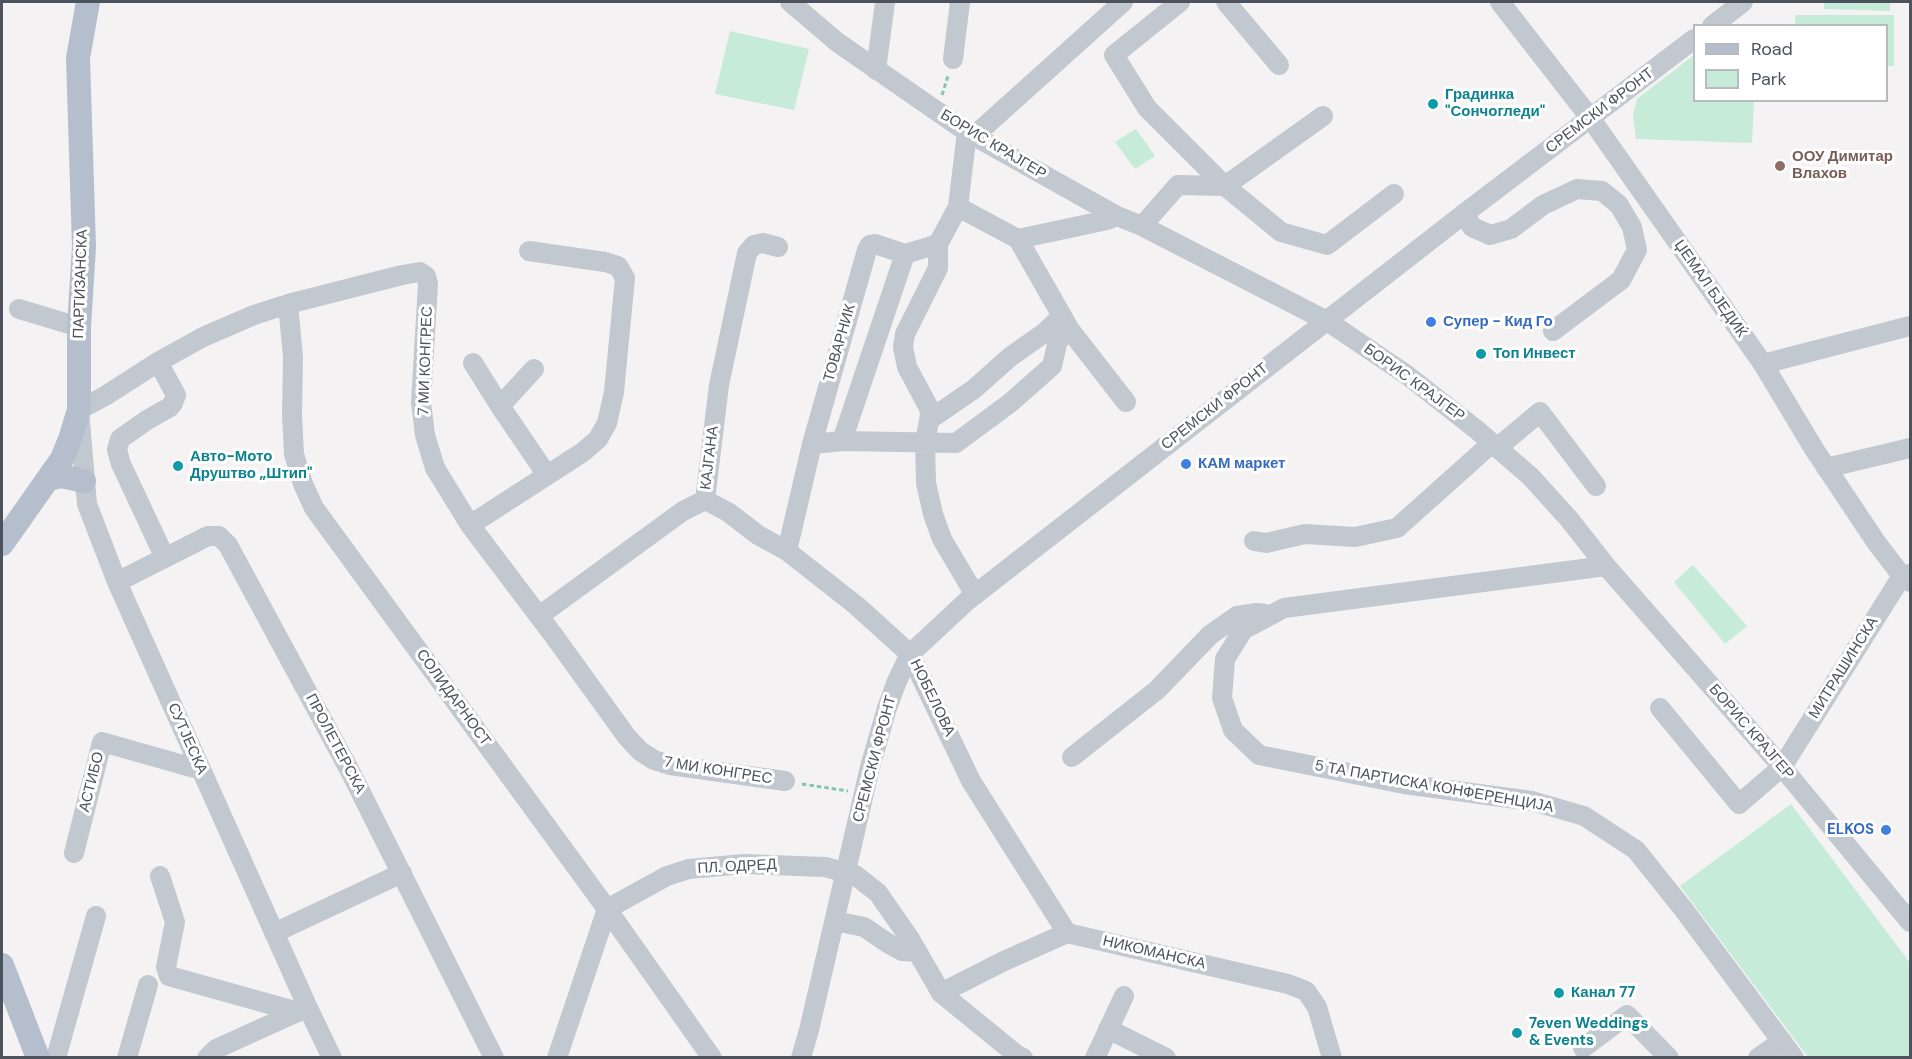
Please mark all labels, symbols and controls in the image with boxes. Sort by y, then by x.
legend [1693,24,1888,102]
text: Road [1751,37,1793,61]
street label: СРЕМСКИ ФРОНТ [1543,65,1657,157]
text: Park [1751,67,1787,91]
place label: Градинка "Сончогледи" [1445,86,1545,121]
marker: Градинка "Сончогледи" [1426,97,1440,111]
street label: БОРИС КРАЈГЕР [937,106,1049,184]
place label: ООУ Димитар Влахов [1792,148,1893,183]
marker: ООУ Димитар Влахов [1773,159,1787,173]
street label: ПАРТИЗАНСКА [70,229,92,339]
street label: ЏЕМАЛ БЈЕДИЌ [1670,237,1750,341]
street label: ТОВАРНИК [820,302,860,384]
street label: 7 МИ КОНГРЕС [415,306,437,416]
place label: Супер - Кид Го [1443,313,1553,331]
marker: Супер - Кид Го [1424,315,1438,329]
street label: БОРИС КРАЈГЕР [1360,340,1468,426]
place label: Топ Инвест [1493,345,1576,363]
marker: Топ Инвест [1474,347,1488,361]
street label: СРЕМСКИ ФРОНТ [1158,360,1272,454]
street label: КАЈГАНА [697,425,723,491]
place label: Авто-Мото Друштво „Штип" [190,448,313,483]
place label: КАМ маркет [1198,455,1285,473]
marker: КАМ маркет [1179,457,1193,471]
marker: Авто-Мото Друштво „Штип" [171,459,185,473]
street label: МИТРАШИНСКА [1806,614,1882,722]
street label: СОЛИДАРНОСТ [412,646,494,750]
street label: НОБЕЛОВА [906,657,958,739]
street label: БОРИС КРАЈГЕР [1705,681,1797,783]
street label: ПРОЛЕТЕРСКА [301,691,369,797]
street label: СРЕМСКИ ФРОНТ [849,694,901,824]
street label: СУТЈЕСКА [163,701,211,777]
street label: АСТИБО [76,750,108,814]
street label: 7 МИ КОНГРЕС [663,754,773,788]
street label: 5 ТА ПАРТИСКА КОНФЕРЕНЦИЈА [1313,757,1555,817]
place label: ELKOS [1827,821,1874,839]
marker: ELKOS [1879,823,1893,837]
street label: ПЛ. ОДРЕД [697,856,777,878]
street label: НИКОМАНСКА [1101,932,1207,974]
place label: Канал 77 [1571,984,1635,1002]
marker: Канал 77 [1552,986,1566,1000]
place label: 7even Weddings & Events [1529,1015,1648,1050]
marker: 7even Weddings & Events [1510,1026,1524,1040]

